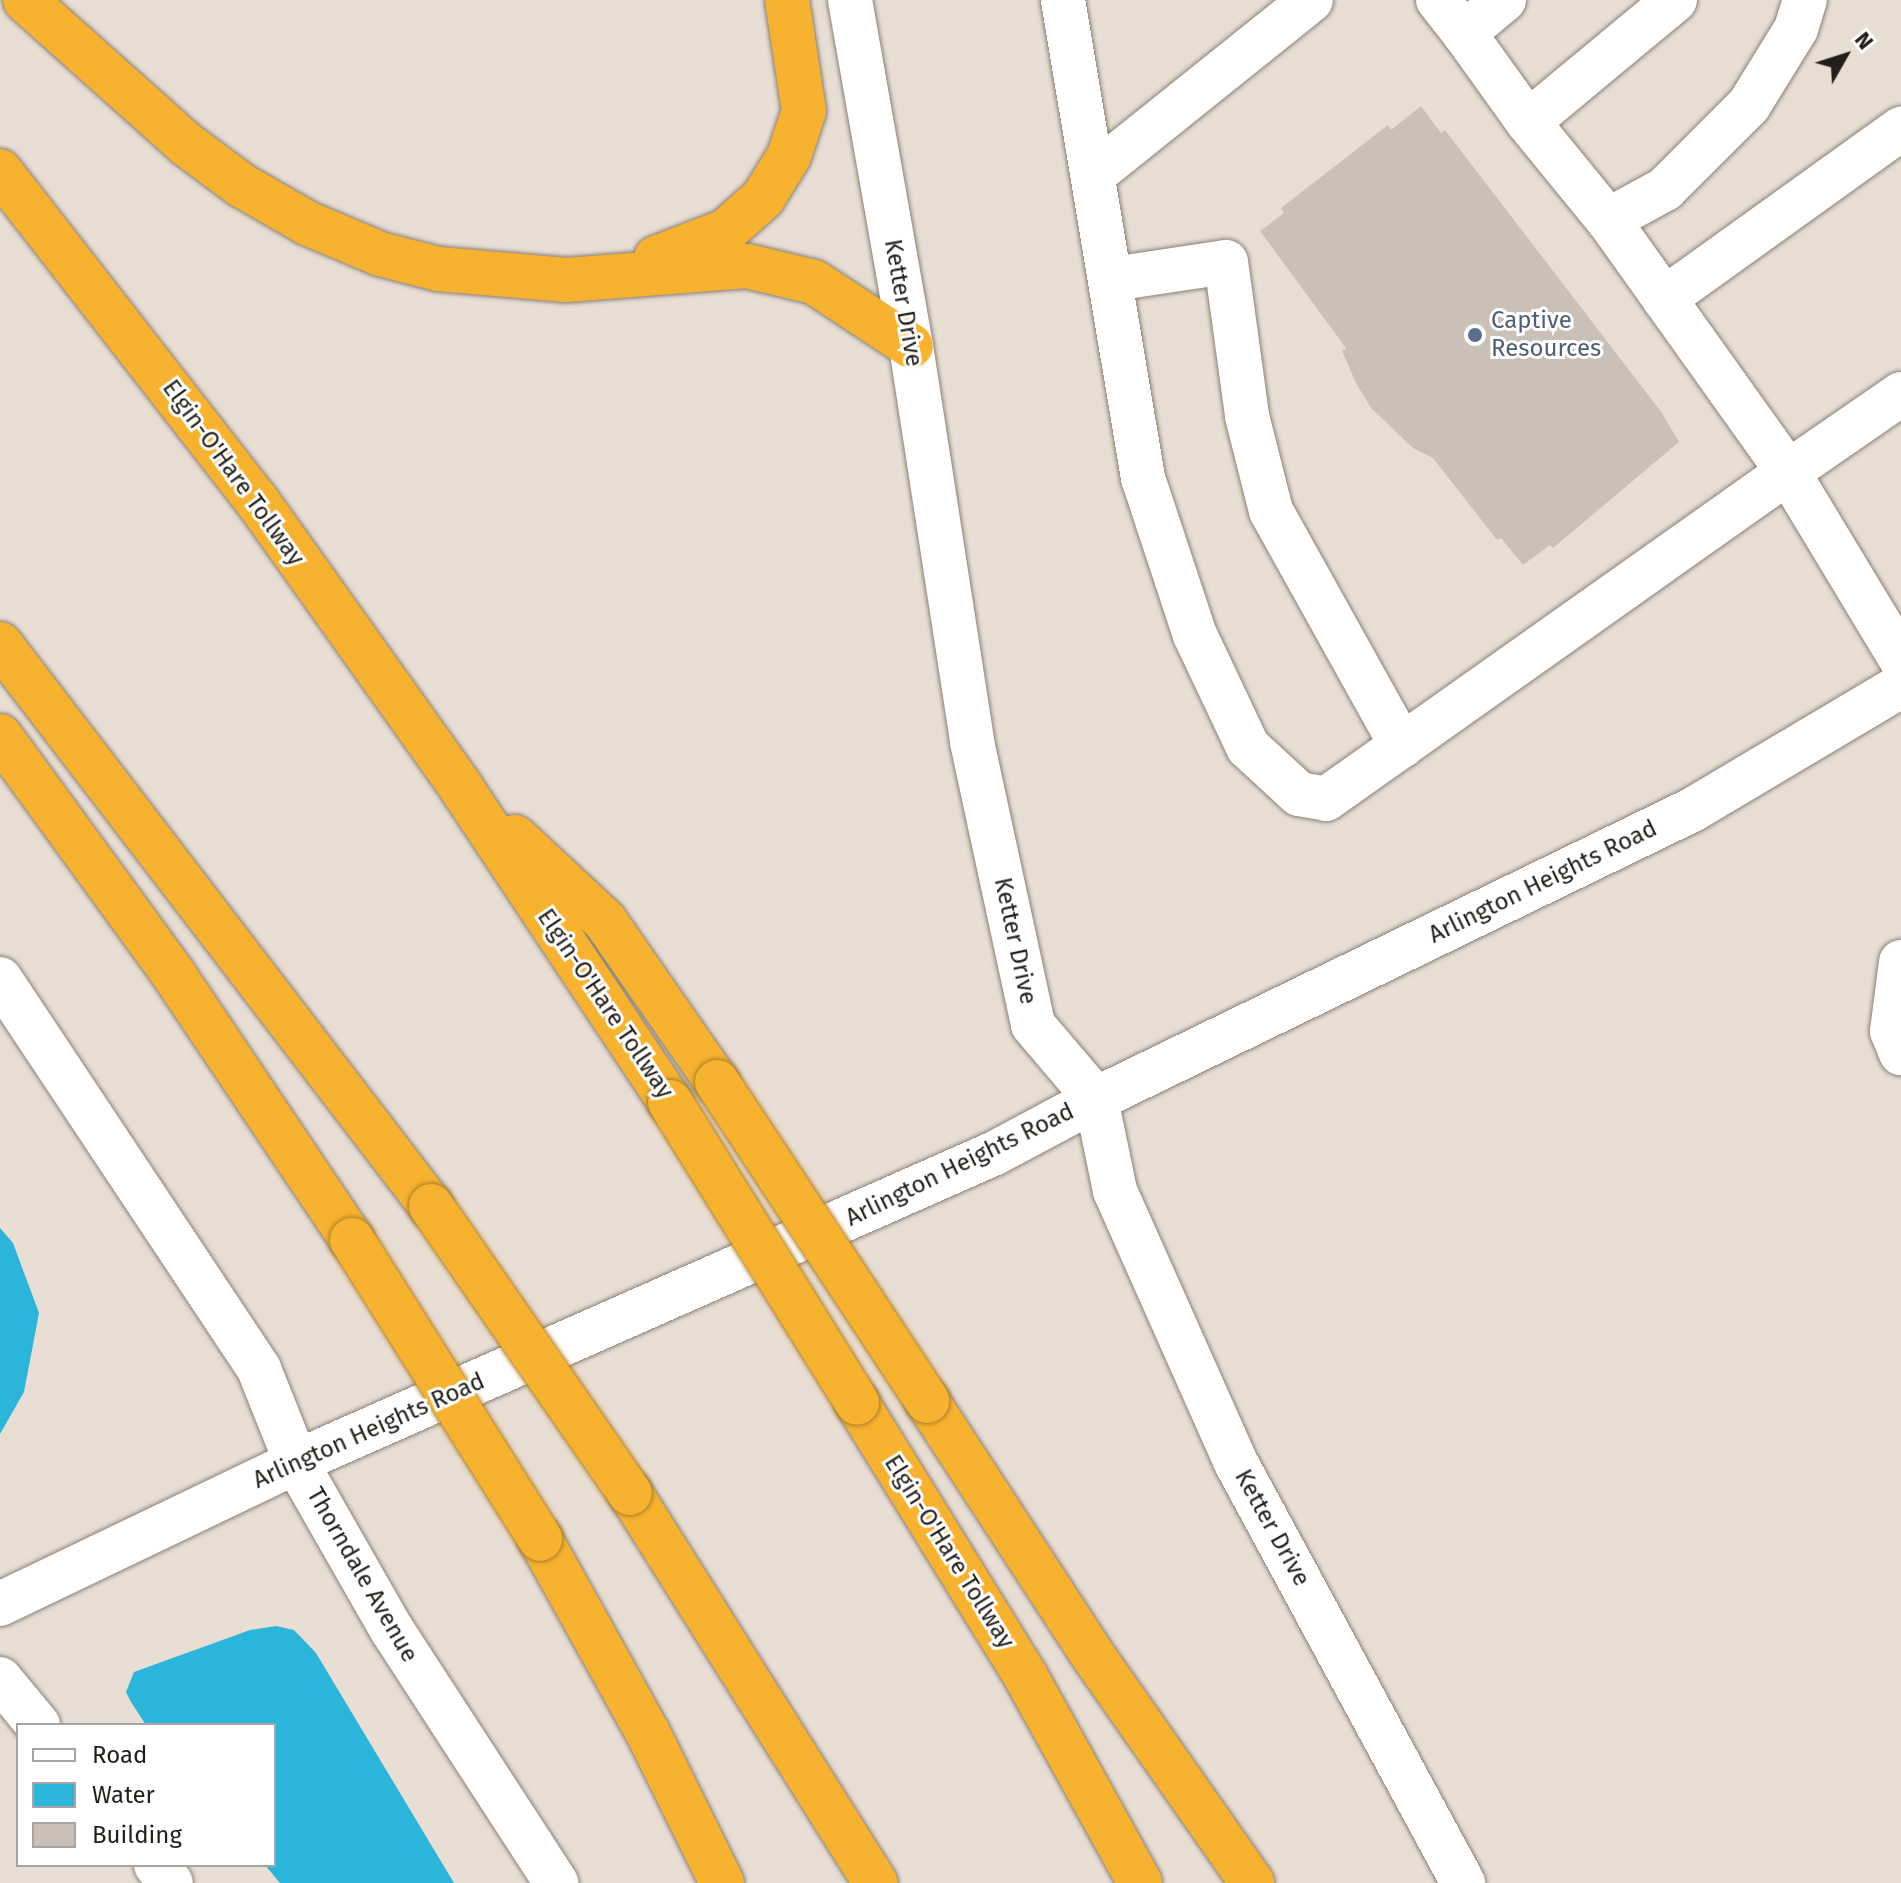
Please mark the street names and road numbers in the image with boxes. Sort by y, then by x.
street label: Ketter Drive [878,237,928,369]
street label: Elgin-O'Hare Tollway [156,375,310,571]
street label: Arlington Heights Road [1424,814,1662,950]
street label: Ketter Drive [988,875,1042,1007]
street label: Elgin-O'Hare Tollway [531,904,679,1104]
street label: Arlington Heights Road [841,1097,1079,1233]
street label: Arlington Heights Road [249,1367,489,1495]
street label: Elgin-O'Hare Tollway [878,1450,1020,1654]
street label: Ketter Drive [1228,1465,1316,1591]
street label: Thorndale Avenue [300,1483,424,1667]

